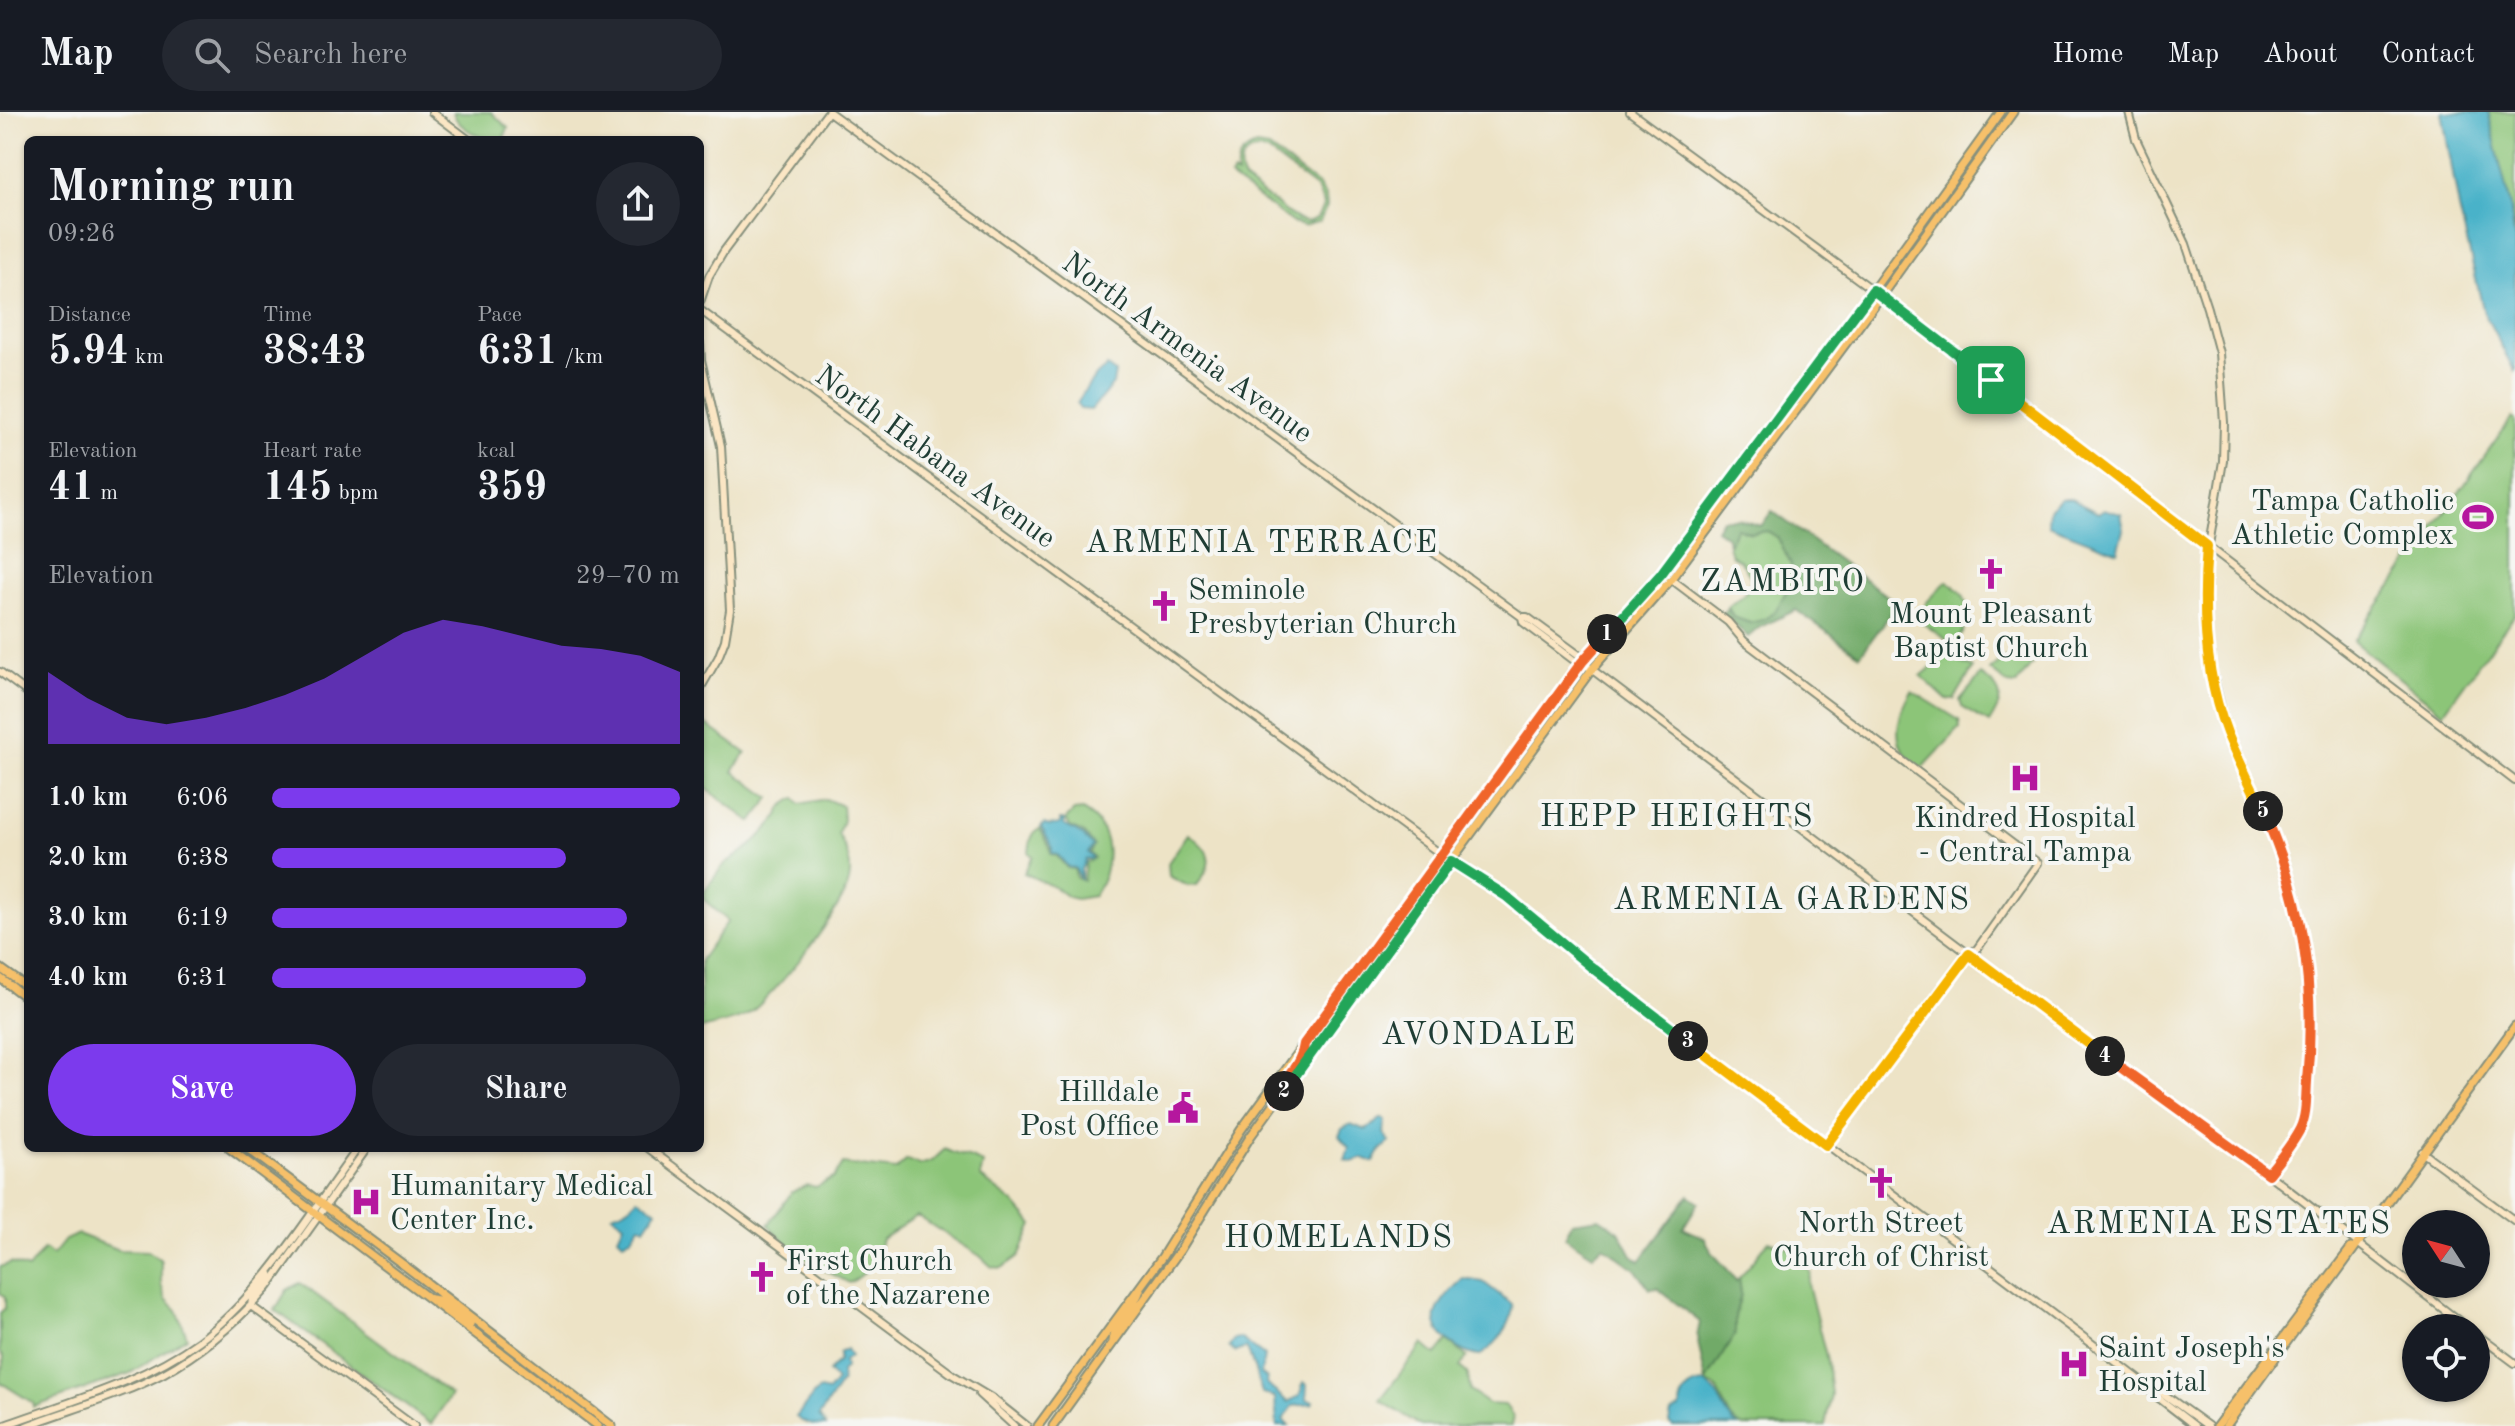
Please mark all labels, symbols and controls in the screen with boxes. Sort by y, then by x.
search box [162,19,722,91]
icon: search [190,33,234,77]
text: Map [40,36,114,74]
text: Search here [254,40,407,70]
text: Home [2052,41,2123,69]
text: Map [2167,41,2219,69]
text: About [2263,41,2338,69]
text: Contact [2382,41,2475,69]
button: share [596,162,680,246]
text: Morning run [48,166,295,210]
text: 09:26 [48,221,116,247]
street label: North Armenia Avenue [1056,248,1317,449]
text: Distance [48,304,131,326]
text: Time [263,304,312,326]
text: Pace [477,304,522,326]
text: 5.94 [48,333,129,373]
text: 38:43 [263,333,367,373]
text: 6:31 [477,333,558,373]
text: km [129,346,164,368]
text: /km [558,346,603,368]
pin [1957,346,2025,414]
icon: arrive [1969,358,2013,402]
street label: North Habana Avenue [809,361,1060,555]
text: Elevation [48,440,138,462]
text: Heart rate [263,440,362,462]
text: kcal [477,440,515,462]
text: 41 [48,469,94,509]
text: 145 [263,469,332,509]
text: 359 [477,469,547,509]
text: m [94,482,118,504]
text: bpm [332,482,379,504]
place label: Tampa Catholic Athletic Complex [2230,487,2454,551]
sports icon: Tampa Catholic Athletic Complex [2461,500,2495,534]
district label: ARMENIA TERRACE [1085,528,1439,560]
church icon: Mount Pleasant Baptist Church [1974,557,2008,591]
text: Elevation [48,563,154,589]
text: 29–70 m [576,563,680,589]
district label: ZAMBITO [1700,567,1866,599]
place label: Seminole Presbyterian Church [1188,576,1457,640]
church icon: Seminole Presbyterian Church [1147,589,1181,623]
place label: Mount Pleasant Baptist Church [1890,600,2092,664]
pin: 1 [1587,614,1627,654]
text: 1 [1601,623,1613,645]
hospital icon: Kindred Hospital - Central Tampa [2008,761,2042,795]
text: 1.0 km [48,785,128,811]
text: 6:06 [176,785,229,811]
pin: 5 [2243,791,2283,831]
text: 5 [2257,800,2269,822]
district label: HEPP HEIGHTS [1540,802,1814,834]
place label: Kindred Hospital - Central Tampa [1914,804,2136,868]
text: 2.0 km [48,845,128,871]
text: 6:38 [176,845,229,871]
district label: ARMENIA GARDENS [1613,885,1971,917]
text: 3.0 km [48,905,128,931]
text: 6:19 [176,905,229,931]
text: 4.0 km [48,965,128,991]
text: 6:31 [176,965,229,991]
district label: AVONDALE [1381,1020,1577,1052]
pin: 3 [1668,1021,1708,1061]
text: 3 [1682,1030,1694,1052]
pin: 4 [2085,1036,2125,1076]
button: Save [48,1044,356,1136]
button: Share [372,1044,680,1136]
text: 4 [2099,1045,2111,1067]
pin: 2 [1264,1071,1304,1111]
place label: Hilldale Post Office [1020,1078,1159,1142]
text: 2 [1278,1080,1290,1102]
public building icon: Hilldale Post Office [1166,1091,1200,1125]
church icon: North Street Church of Christ [1864,1166,1898,1200]
place label: Humanitary Medical Center Inc. [390,1172,653,1236]
hospital icon: Humanitary Medical Center Inc. [349,1185,383,1219]
place label: North Street Church of Christ [1773,1209,1989,1273]
district label: ARMENIA ESTATES [2046,1209,2392,1241]
north arrow [2402,1210,2490,1298]
map controls [2402,1210,2490,1402]
district label: HOMELANDS [1224,1223,1454,1255]
place label: First Church of the Nazarene [786,1247,990,1311]
church icon: First Church of the Nazarene [745,1260,779,1294]
button: locate [2402,1314,2490,1402]
place label: Saint Joseph's Hospital [2098,1334,2285,1398]
hospital icon: Saint Joseph's Hospital [2057,1347,2091,1381]

